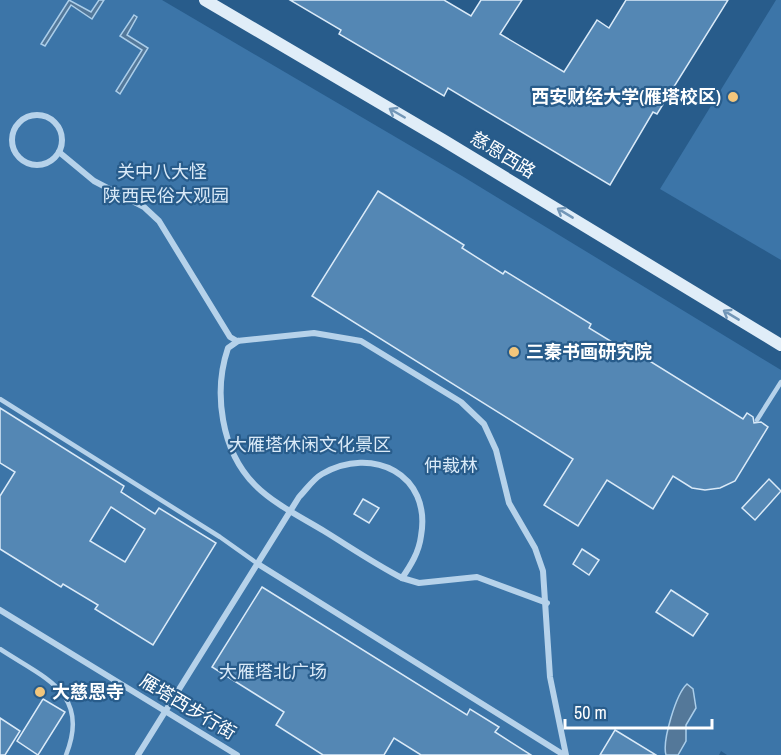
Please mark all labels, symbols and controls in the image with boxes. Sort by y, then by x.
place label: 西安财经大学(雁塔校区) [531,84,721,109]
marker: 西安财经大学(雁塔校区) [726,90,740,104]
one-way arrow [389,107,406,119]
street label: 慈恩西路 [466,125,541,184]
park label: 关中八大怪 [117,159,207,184]
park label: 陕西民俗大观园 [103,183,229,208]
one-way arrow [557,207,574,219]
one-way arrow [723,308,740,320]
place label: 三秦书画研究院 [526,339,652,364]
marker: 三秦书画研究院 [507,345,521,359]
park label: 大雁塔休闲文化景区 [229,432,391,457]
park label: 仲裁林 [424,453,478,478]
park label: 大雁塔北广场 [219,659,327,684]
street label: 雁塔西步行街 [136,668,241,745]
place label: 大慈恩寺 [52,679,124,704]
marker: 大慈恩寺 [33,685,47,699]
scale bar [565,692,712,730]
text: 50 m [574,700,607,725]

